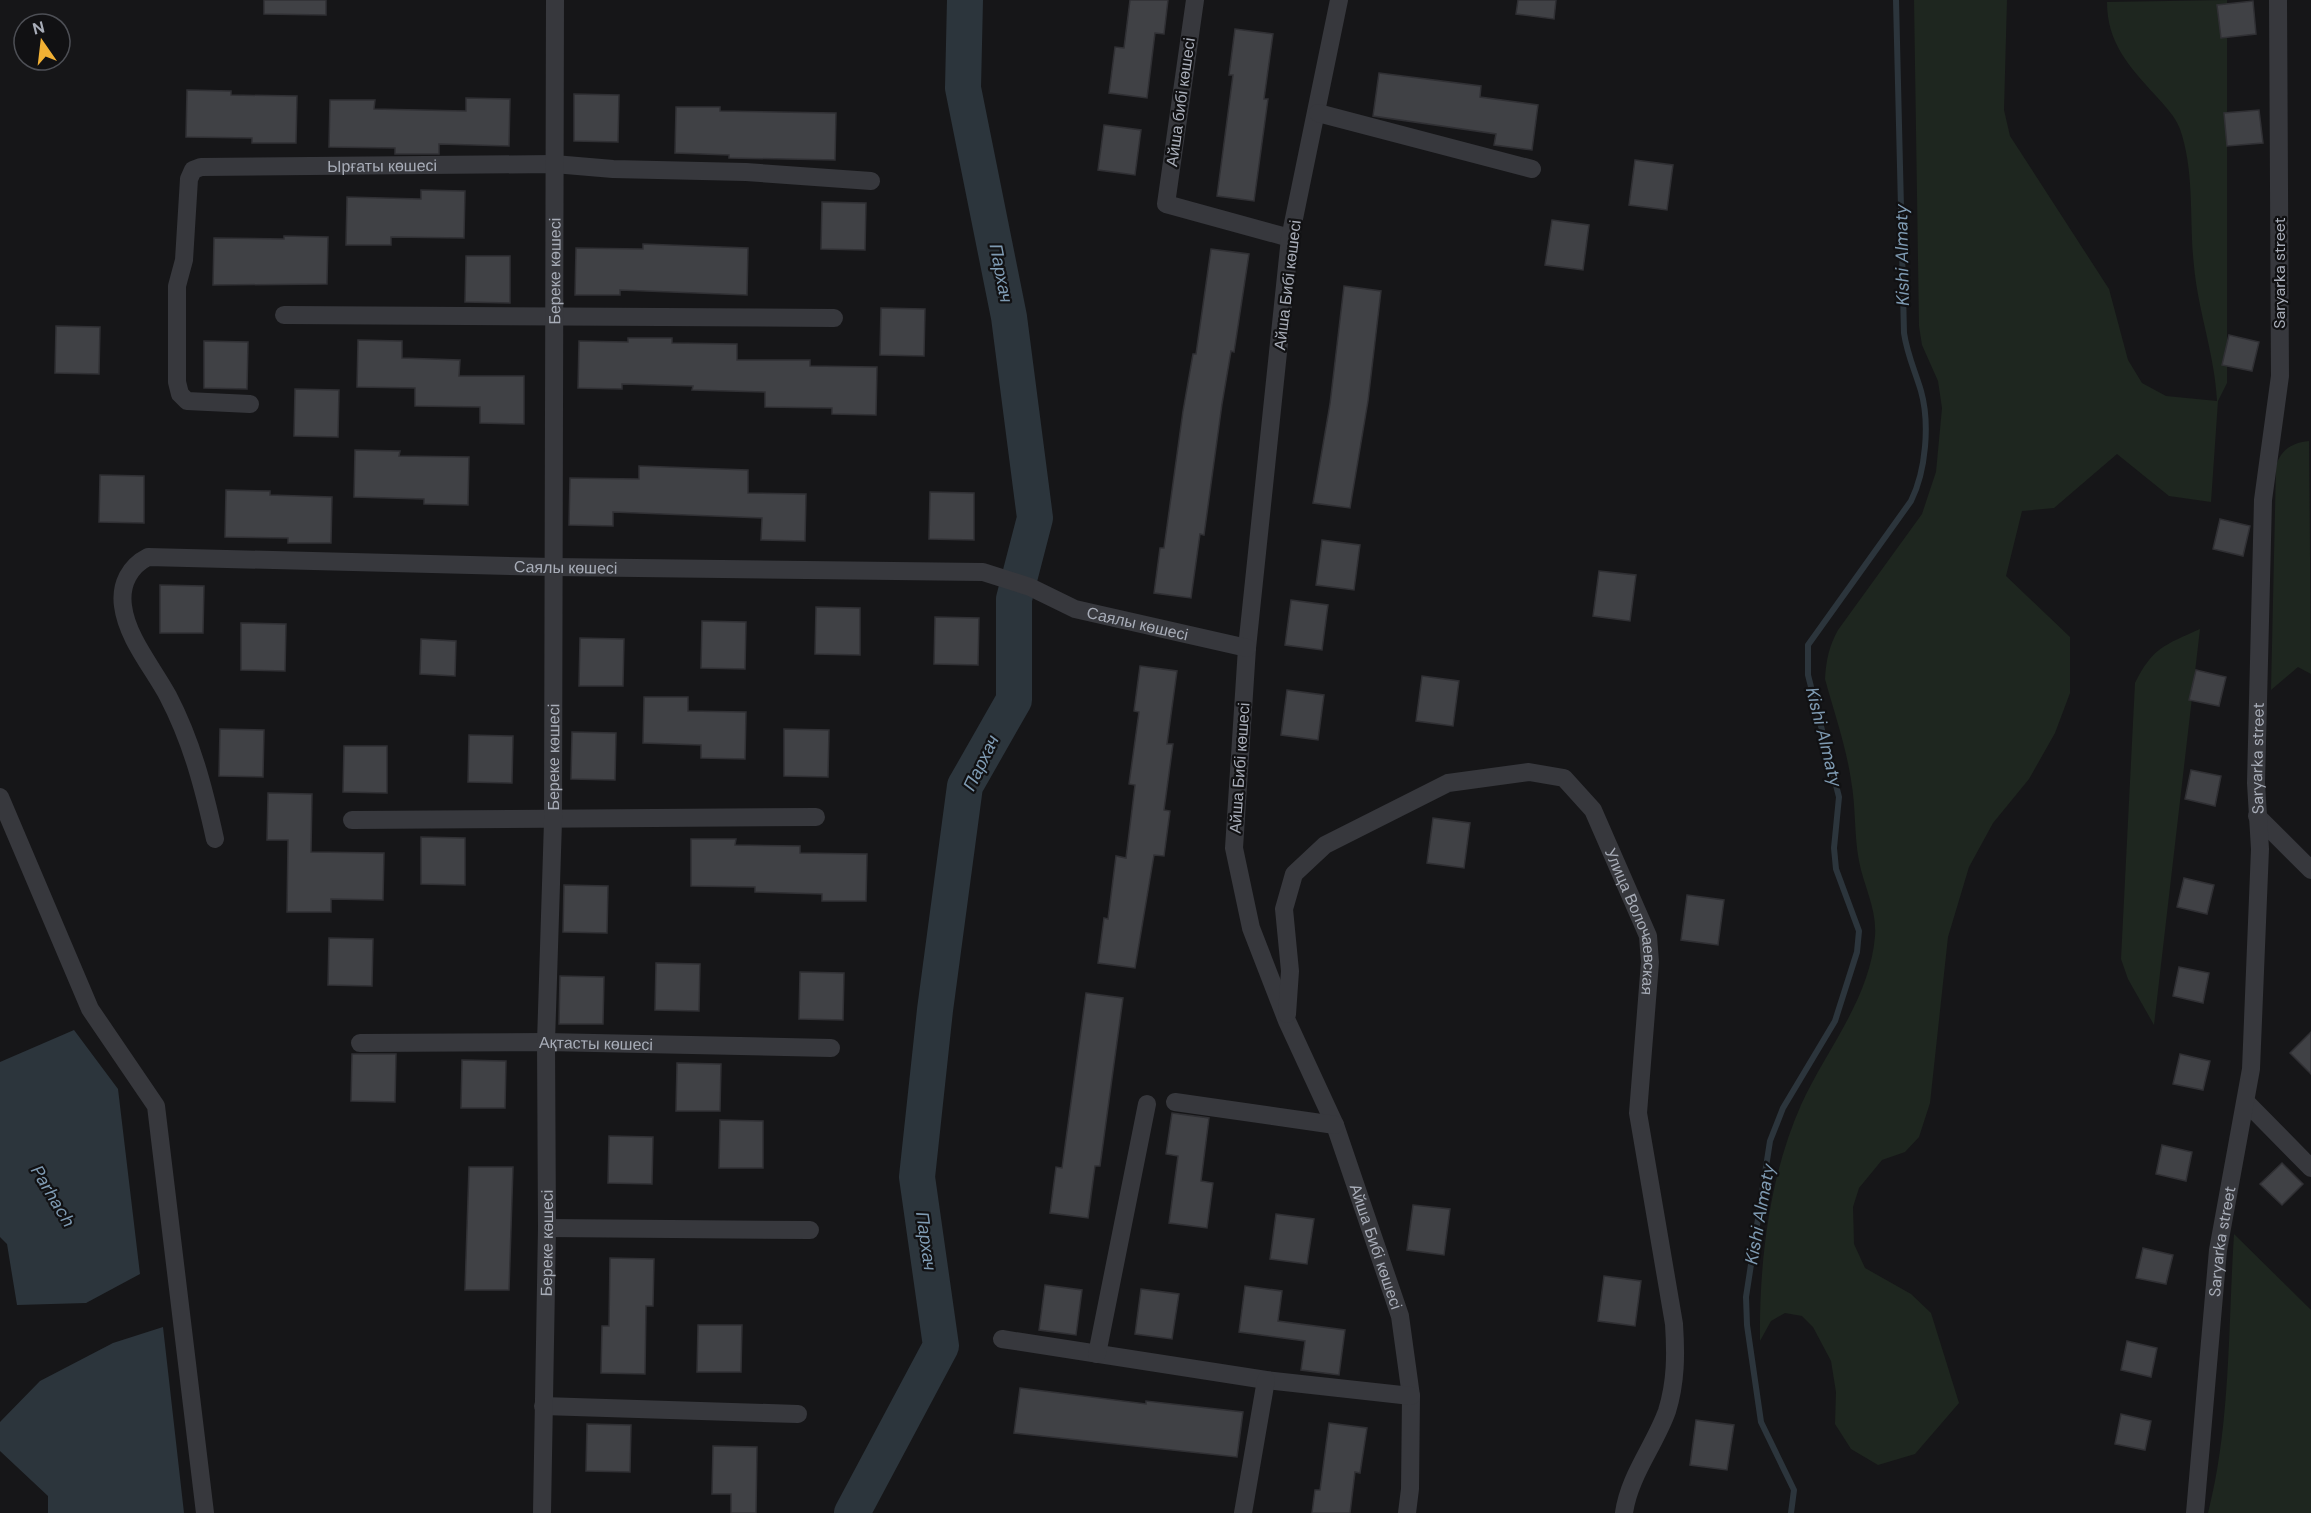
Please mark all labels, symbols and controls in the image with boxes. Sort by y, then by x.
north arrow [12,12,72,72]
text: N [30,16,47,40]
street label: Айша бибі көшесі [1161,36,1200,168]
street label: Ырғаты көшесі [327,155,437,177]
water label: Kіshі Almaty [1889,203,1915,306]
street label: Saryarka street [2269,217,2290,329]
street label: Береке көшесі [544,218,565,325]
street label: Айша Бибі көшесі [1269,219,1306,351]
water label: Пархач [984,242,1018,304]
street label: Саялы көшесі [514,556,618,579]
street label: Саялы көшесі [1085,602,1190,645]
water label: Kіshі Almaty [1800,685,1848,790]
street label: Айша Бибі көшесі [1224,702,1255,834]
street label: Saryarka street [2246,702,2269,815]
street label: Береке көшесі [543,704,564,811]
water label: Пархач [957,731,1005,795]
street label: Улица Волочаевская [1600,845,1660,996]
street label: Ақтасты көшесі [539,1032,653,1055]
water label: Parhach [25,1161,81,1231]
water label: Kіshі Almaty [1739,1161,1781,1266]
street label: Айша Бибі көшесі [1345,1181,1407,1312]
street label: Saryarka street [2204,1184,2240,1298]
street label: Береке көшесі [536,1190,558,1297]
water label: Пархач [910,1210,942,1272]

